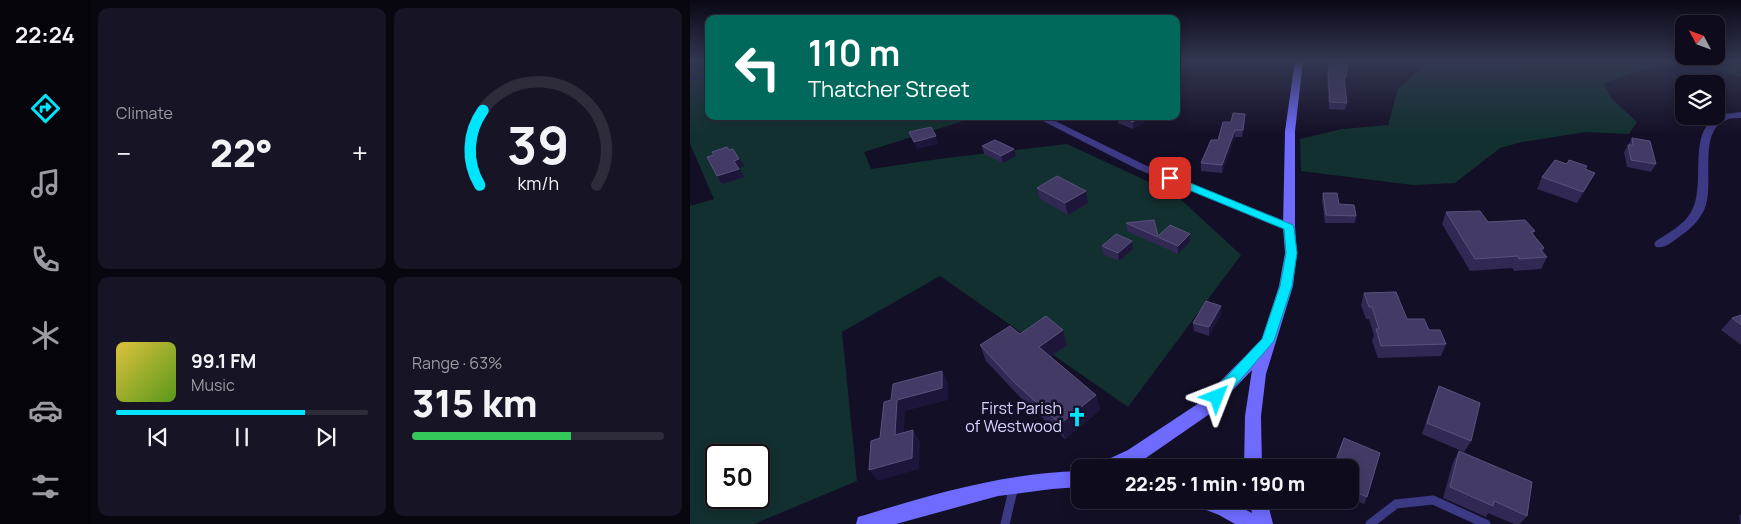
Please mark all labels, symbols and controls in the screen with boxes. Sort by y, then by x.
north arrow [1675,15,1725,65]
map controls [1675,15,1725,125]
text: 22:24 [15,20,75,50]
text: 110 m [808,29,900,77]
icon: left [725,35,790,100]
text: Thatcher Street [808,74,970,104]
button: layers [1675,75,1725,125]
icon: directions [28,91,63,126]
text: Climate [116,102,173,124]
text: 39 [507,109,569,180]
text: 22° [210,126,273,178]
text: − [116,134,131,172]
text: + [352,134,368,172]
pin [1149,157,1191,199]
icon: arrive [1156,164,1184,192]
icon: music [28,166,63,201]
text: km/h [517,171,559,195]
icon: phone [28,242,63,277]
icon: climate [28,318,63,353]
text: 99.1 FM [191,348,256,374]
text: Range · 63% [412,352,503,374]
position arrow [1190,370,1242,422]
text: Music [191,374,235,396]
text: 315 km [412,376,537,428]
icon: car [28,393,63,428]
place label: First Parish of Westwood [965,397,1062,437]
church icon: First Parish of Westwood [1066,406,1088,428]
icon: previous [144,423,172,451]
icon: pause [228,423,256,451]
icon: next [312,423,340,451]
speed limit sign: 50 [705,444,770,509]
icon: filters [28,469,63,504]
text: 22:25 · 1 min · 190 m [1125,471,1305,497]

